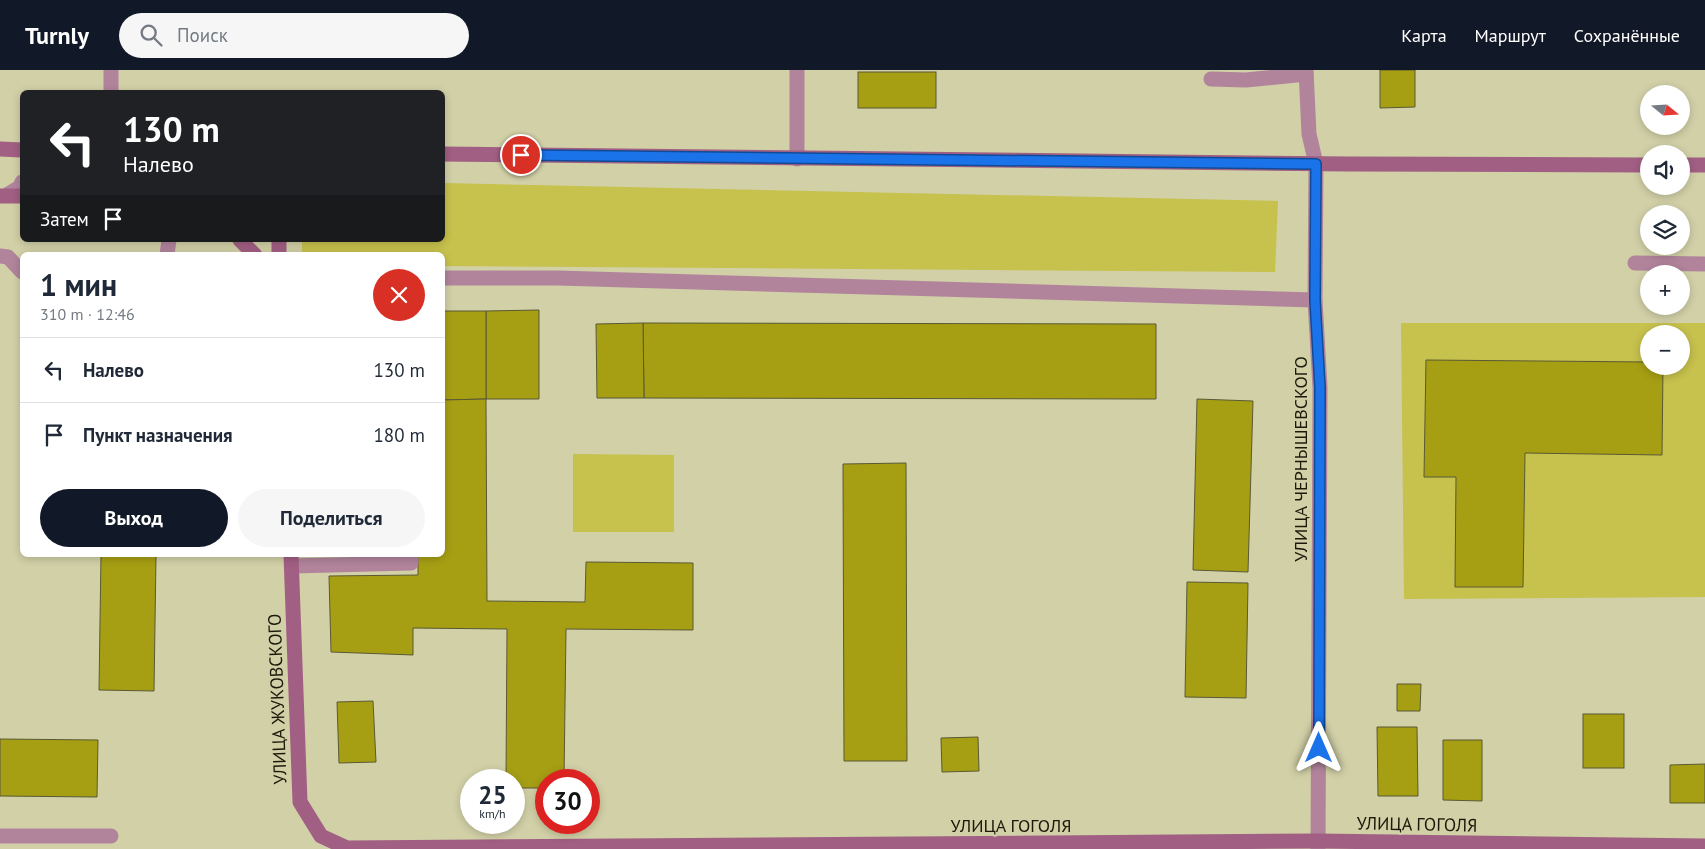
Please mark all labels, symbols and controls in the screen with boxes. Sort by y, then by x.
search box [119,13,469,58]
text: Turnly [25,20,89,51]
icon: search [137,21,165,49]
text: Поиск [177,23,228,47]
text: Карта [1401,24,1447,47]
text: Маршрут [1475,24,1546,47]
text: Сохранённые [1574,24,1680,47]
north arrow [1640,85,1690,135]
map controls [1640,85,1690,375]
text: 130 m [123,106,220,152]
icon: left [40,110,105,175]
pin [500,134,542,176]
icon: arrive [507,141,535,169]
button: sound [1640,145,1690,195]
text: Налево [123,150,194,178]
icon: arrive [99,205,127,233]
button: layers [1640,205,1690,255]
text: Затем [40,207,89,231]
text: 1 мин [40,265,117,304]
button: + [1640,265,1690,315]
button: close [373,269,425,321]
text: 310 m · 12:46 [40,304,135,324]
button: − [1640,325,1690,375]
icon: left [40,356,68,384]
street label: УЛИЦА ЧЕРНЫШЕВСКОГО [1289,356,1312,562]
text: Налево [83,358,144,382]
text: 130 m [373,358,425,382]
icon: arrive [40,421,68,449]
text: Пункт назначения [83,423,233,447]
text: 180 m [373,423,425,447]
button: Выход [40,489,228,547]
button: Поделиться [238,489,425,547]
street label: УЛИЦА ЖУКОВСКОГО [263,613,291,785]
position arrow [1292,721,1344,773]
speed limit sign: 30 [535,769,600,834]
text: 25 [478,779,507,811]
text: km/h [479,806,506,821]
street label: УЛИЦА ГОГОЛЯ [1356,811,1478,837]
street label: УЛИЦА ГОГОЛЯ [951,814,1071,837]

